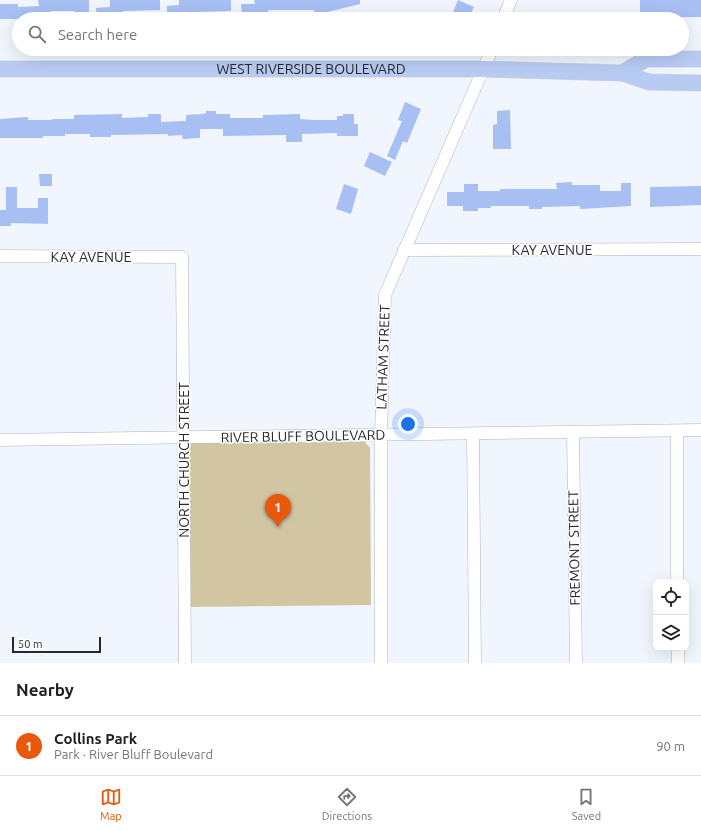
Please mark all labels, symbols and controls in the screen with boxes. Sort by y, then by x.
search box [12,12,689,56]
icon: search [26,23,48,45]
text: Search here [58,26,137,43]
street label: WEST RIVERSIDE BOULEVARD [216,61,406,77]
street label: KAY AVENUE [512,242,593,258]
street label: KAY AVENUE [51,249,132,265]
street label: LATHAM STREET [373,304,393,410]
street label: NORTH CHURCH STREET [176,382,192,538]
your location [398,414,418,434]
street label: RIVER BLUFF BOULEVARD [221,427,386,445]
street label: FREMONT STREET [565,490,583,606]
pin: 1 [265,494,291,527]
map controls [653,579,689,651]
button: locate [653,579,689,615]
button: layers [653,615,689,651]
scale bar [12,635,101,654]
text: 50 m [18,638,42,650]
text: Nearby [16,680,74,699]
text: Collins Park [54,730,137,747]
text: 1 [25,739,33,753]
text: 90 m [656,739,685,753]
text: Park · River Bluff Boulevard [54,747,213,761]
tab: Map [100,786,122,822]
tab: Directions [322,786,372,822]
tab: Saved [572,786,601,822]

